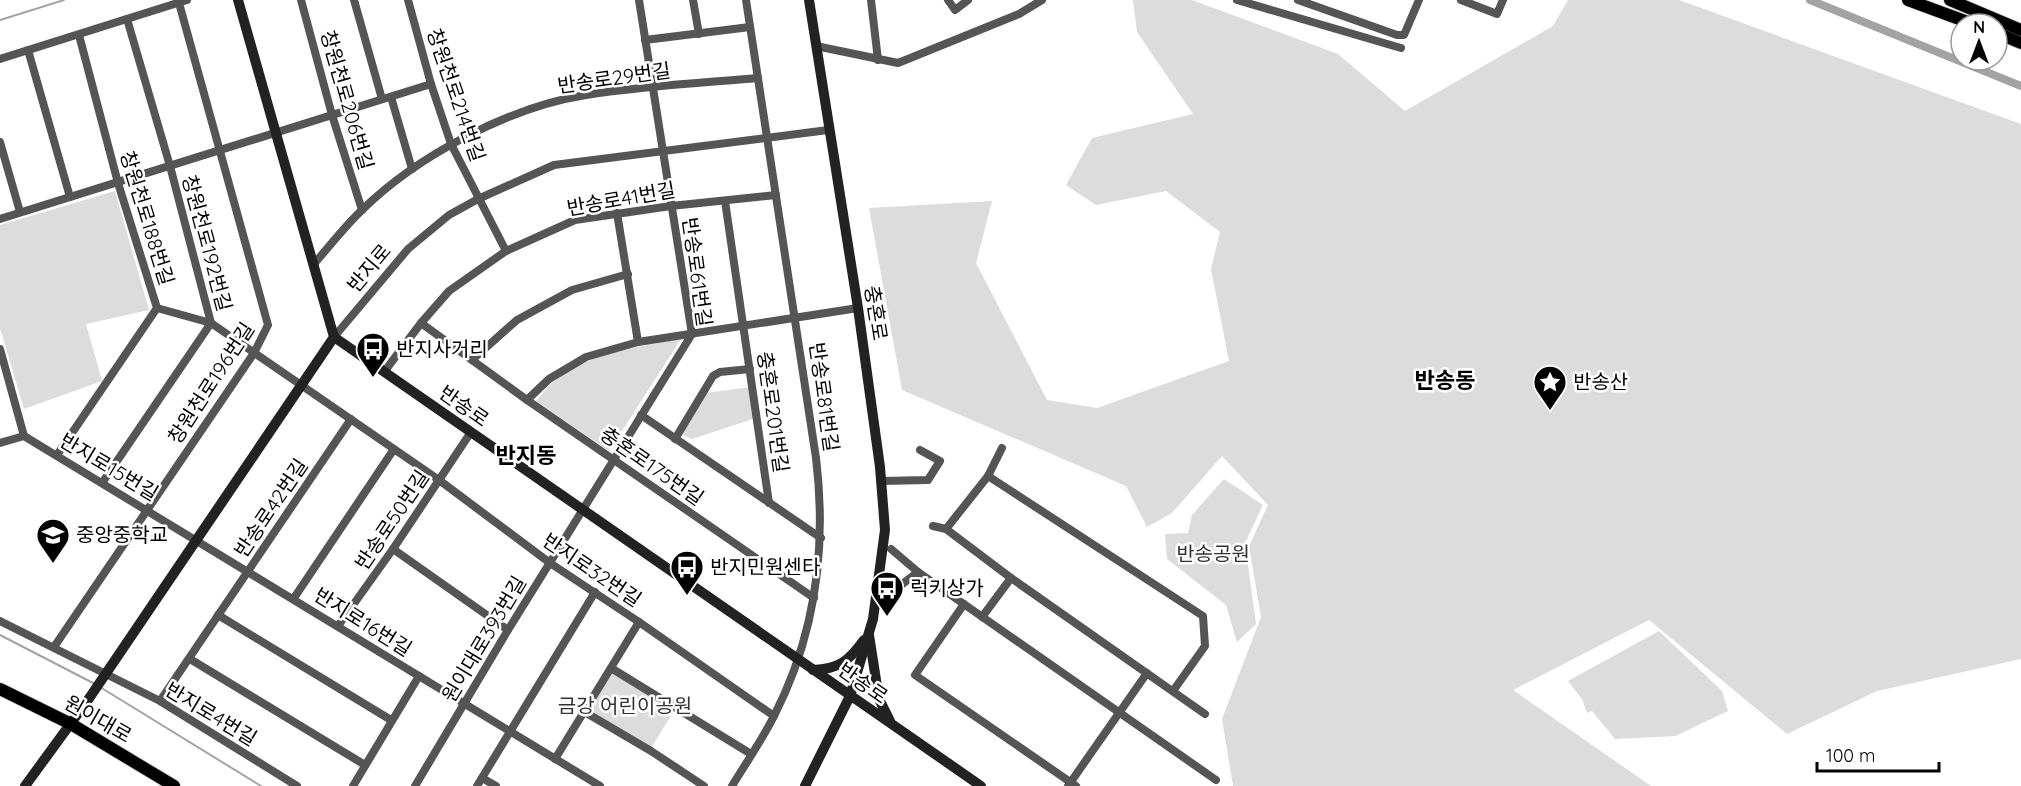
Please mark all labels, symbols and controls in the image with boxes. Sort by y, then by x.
north arrow [1949,12,2009,72]
text: N [1973,17,1985,37]
street label: 창원천로214번길 [422,25,491,165]
street label: 창원천로206번길 [316,27,379,173]
street label: 반송로29번길 [556,57,672,98]
street label: 창원천로188번길 [115,148,180,288]
street label: 창원천로192번길 [177,172,238,314]
street label: 반송로41번길 [565,177,677,220]
street label: 반송로61번길 [677,216,718,328]
street label: 반지로 [341,238,396,297]
street label: 충혼로 [860,284,893,342]
street label: 창원천로196번길 [162,317,259,448]
bus stop icon: 반지사거리 [355,331,391,378]
place label: 반지사거리 [396,336,488,361]
street label: 반송로81번길 [804,341,845,453]
street label: 충혼로201번길 [753,350,794,474]
place icon: 반송산 [1532,364,1568,411]
district label: 반송동 [1415,366,1475,394]
place label: 반송산 [1573,369,1628,394]
street label: 반송로 [435,380,494,432]
street label: 충혼로175번길 [596,421,709,510]
street label: 반지로15번길 [56,427,163,506]
district label: 반지동 [496,441,556,469]
street label: 반송로42번길 [228,454,313,562]
street label: 반송로50번길 [349,465,434,574]
school or university icon: 중앙중학교 [35,517,71,564]
place label: 중앙중학교 [76,522,168,547]
street label: 반지로32번길 [538,527,646,612]
park label: 반송공원 [1176,541,1250,566]
bus stop icon: 반지민원센타 [669,549,705,596]
place label: 반지민원센타 [710,554,820,579]
bus stop icon: 럭키상가 [869,570,905,617]
street label: 원이대로393번길 [436,571,531,706]
place label: 럭키상가 [910,575,984,600]
street label: 반지로16번길 [310,582,417,661]
street label: 반송로 [834,657,893,709]
street label: 반지로4번길 [161,676,262,751]
street label: 원이대로 [60,689,136,748]
park label: 금강 어린이공원 [558,693,692,718]
scale bar [1817,735,1938,773]
text: 100 m [1826,744,1875,767]

